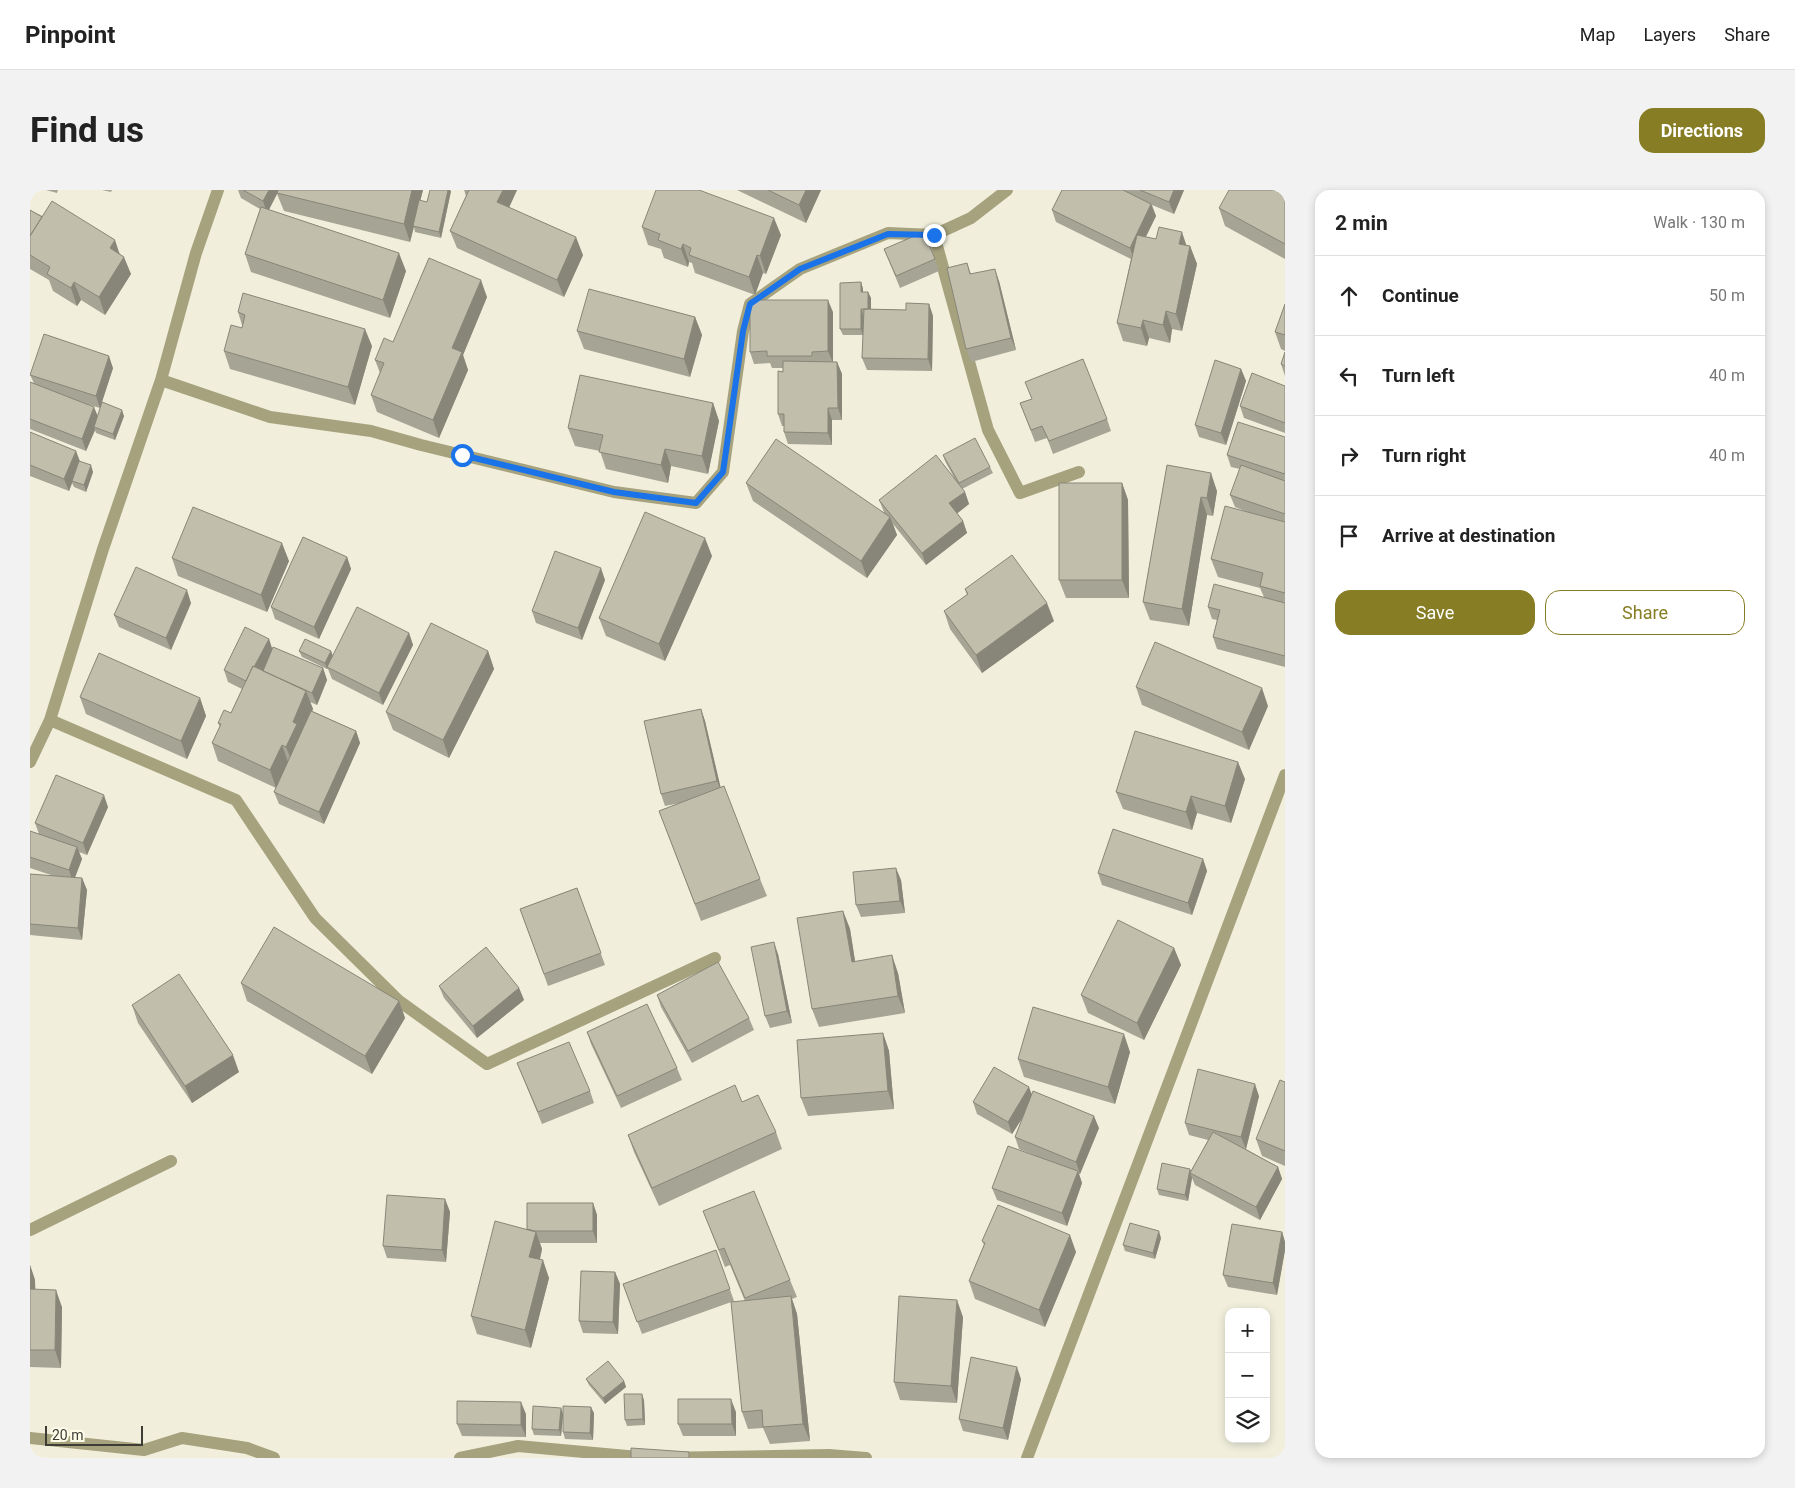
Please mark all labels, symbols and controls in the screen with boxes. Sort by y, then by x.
text: Pinpoint [25,21,115,49]
text: Map [1580,24,1615,45]
text: Layers [1643,24,1696,45]
text: Share [1724,24,1770,45]
button: Directions [1639,108,1765,153]
text: Find us [30,110,144,151]
text: 2 min [1335,211,1388,235]
text: Walk · 130 m [1653,213,1745,232]
route end [923,224,946,247]
icon: ahead [1335,282,1363,310]
text: Continue [1382,284,1459,307]
text: 50 m [1709,286,1745,305]
icon: left [1335,362,1363,390]
text: Turn left [1382,364,1455,387]
text: 40 m [1709,366,1745,385]
icon: right [1335,442,1363,470]
route start [451,444,474,467]
text: Turn right [1382,444,1466,467]
text: 40 m [1709,446,1745,465]
icon: arrive [1335,522,1363,550]
text: Arrive at destination [1382,524,1555,547]
button: Save [1335,590,1535,635]
button: Share [1545,590,1745,635]
map controls [1225,1308,1270,1443]
button: + [1225,1308,1270,1353]
button: − [1225,1353,1270,1398]
button: layers [1225,1398,1270,1443]
scale bar [45,1423,142,1446]
text: 20 m [52,1427,84,1443]

